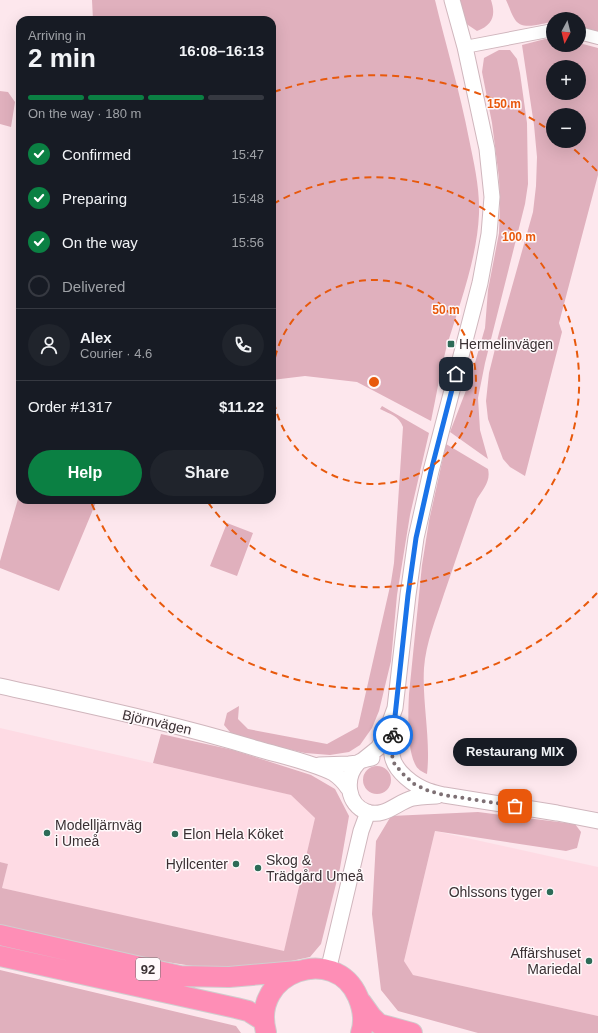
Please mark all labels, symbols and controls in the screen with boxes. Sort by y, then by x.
north arrow [546,12,586,52]
map controls [546,12,586,148]
text: Arriving in [28,28,86,43]
text: 16:08–16:13 [179,42,264,59]
text: 2 min [28,43,96,73]
button: + [546,60,586,100]
text: 150 m [487,97,521,111]
text: On the way · 180 m [28,106,141,121]
button: − [546,108,586,148]
icon: check [28,143,50,165]
text: Confirmed [62,146,131,163]
text: 15:47 [231,147,264,162]
icon: check [28,187,50,209]
text: Preparing [62,190,127,207]
text: 15:48 [231,191,264,206]
text: 100 m [502,230,536,244]
icon: check [28,231,50,253]
text: On the way [62,234,138,251]
text: 15:56 [231,235,264,250]
text: Delivered [62,278,125,295]
text: 50 m [432,303,460,317]
button: person [28,324,70,366]
button: phone [222,324,264,366]
text: Alex [80,329,112,346]
place label: Hermelinvägen [459,336,553,352]
marker: Hermelinvägen [446,339,456,349]
text: Courier · 4.6 [80,346,152,361]
pin [439,357,473,391]
icon: home [445,363,467,385]
centre of rings [367,375,381,389]
text: Order #1317 [28,398,112,415]
text: $11.22 [219,398,264,415]
button: Help [28,450,142,496]
button: Share [150,450,264,496]
street label: Björnvägen [121,706,193,738]
courier [373,715,413,755]
icon: bike [382,724,404,746]
callout: Restaurang MIX [453,738,577,766]
text: Restaurang MIX [466,744,564,759]
pin [498,789,532,823]
icon: bag [504,795,526,817]
place label: Modelljärnväg i Umeå [55,817,142,849]
place label: Elon Hela Köket [183,826,284,842]
marker: Modelljärnväg i Umeå [42,828,52,838]
marker: Elon Hela Köket [170,829,180,839]
place label: Skog & Trädgård Umeå [266,852,364,884]
place label: Hyllcenter [166,856,228,872]
marker: Hyllcenter [231,859,241,869]
marker: Skog & Trädgård Umeå [253,863,263,873]
place label: Ohlssons tyger [449,884,542,900]
marker: Ohlssons tyger [545,887,555,897]
place label: Affärshuset Mariedal [510,945,581,977]
marker: Affärshuset Mariedal [584,956,594,966]
road number: 92 [136,958,160,980]

